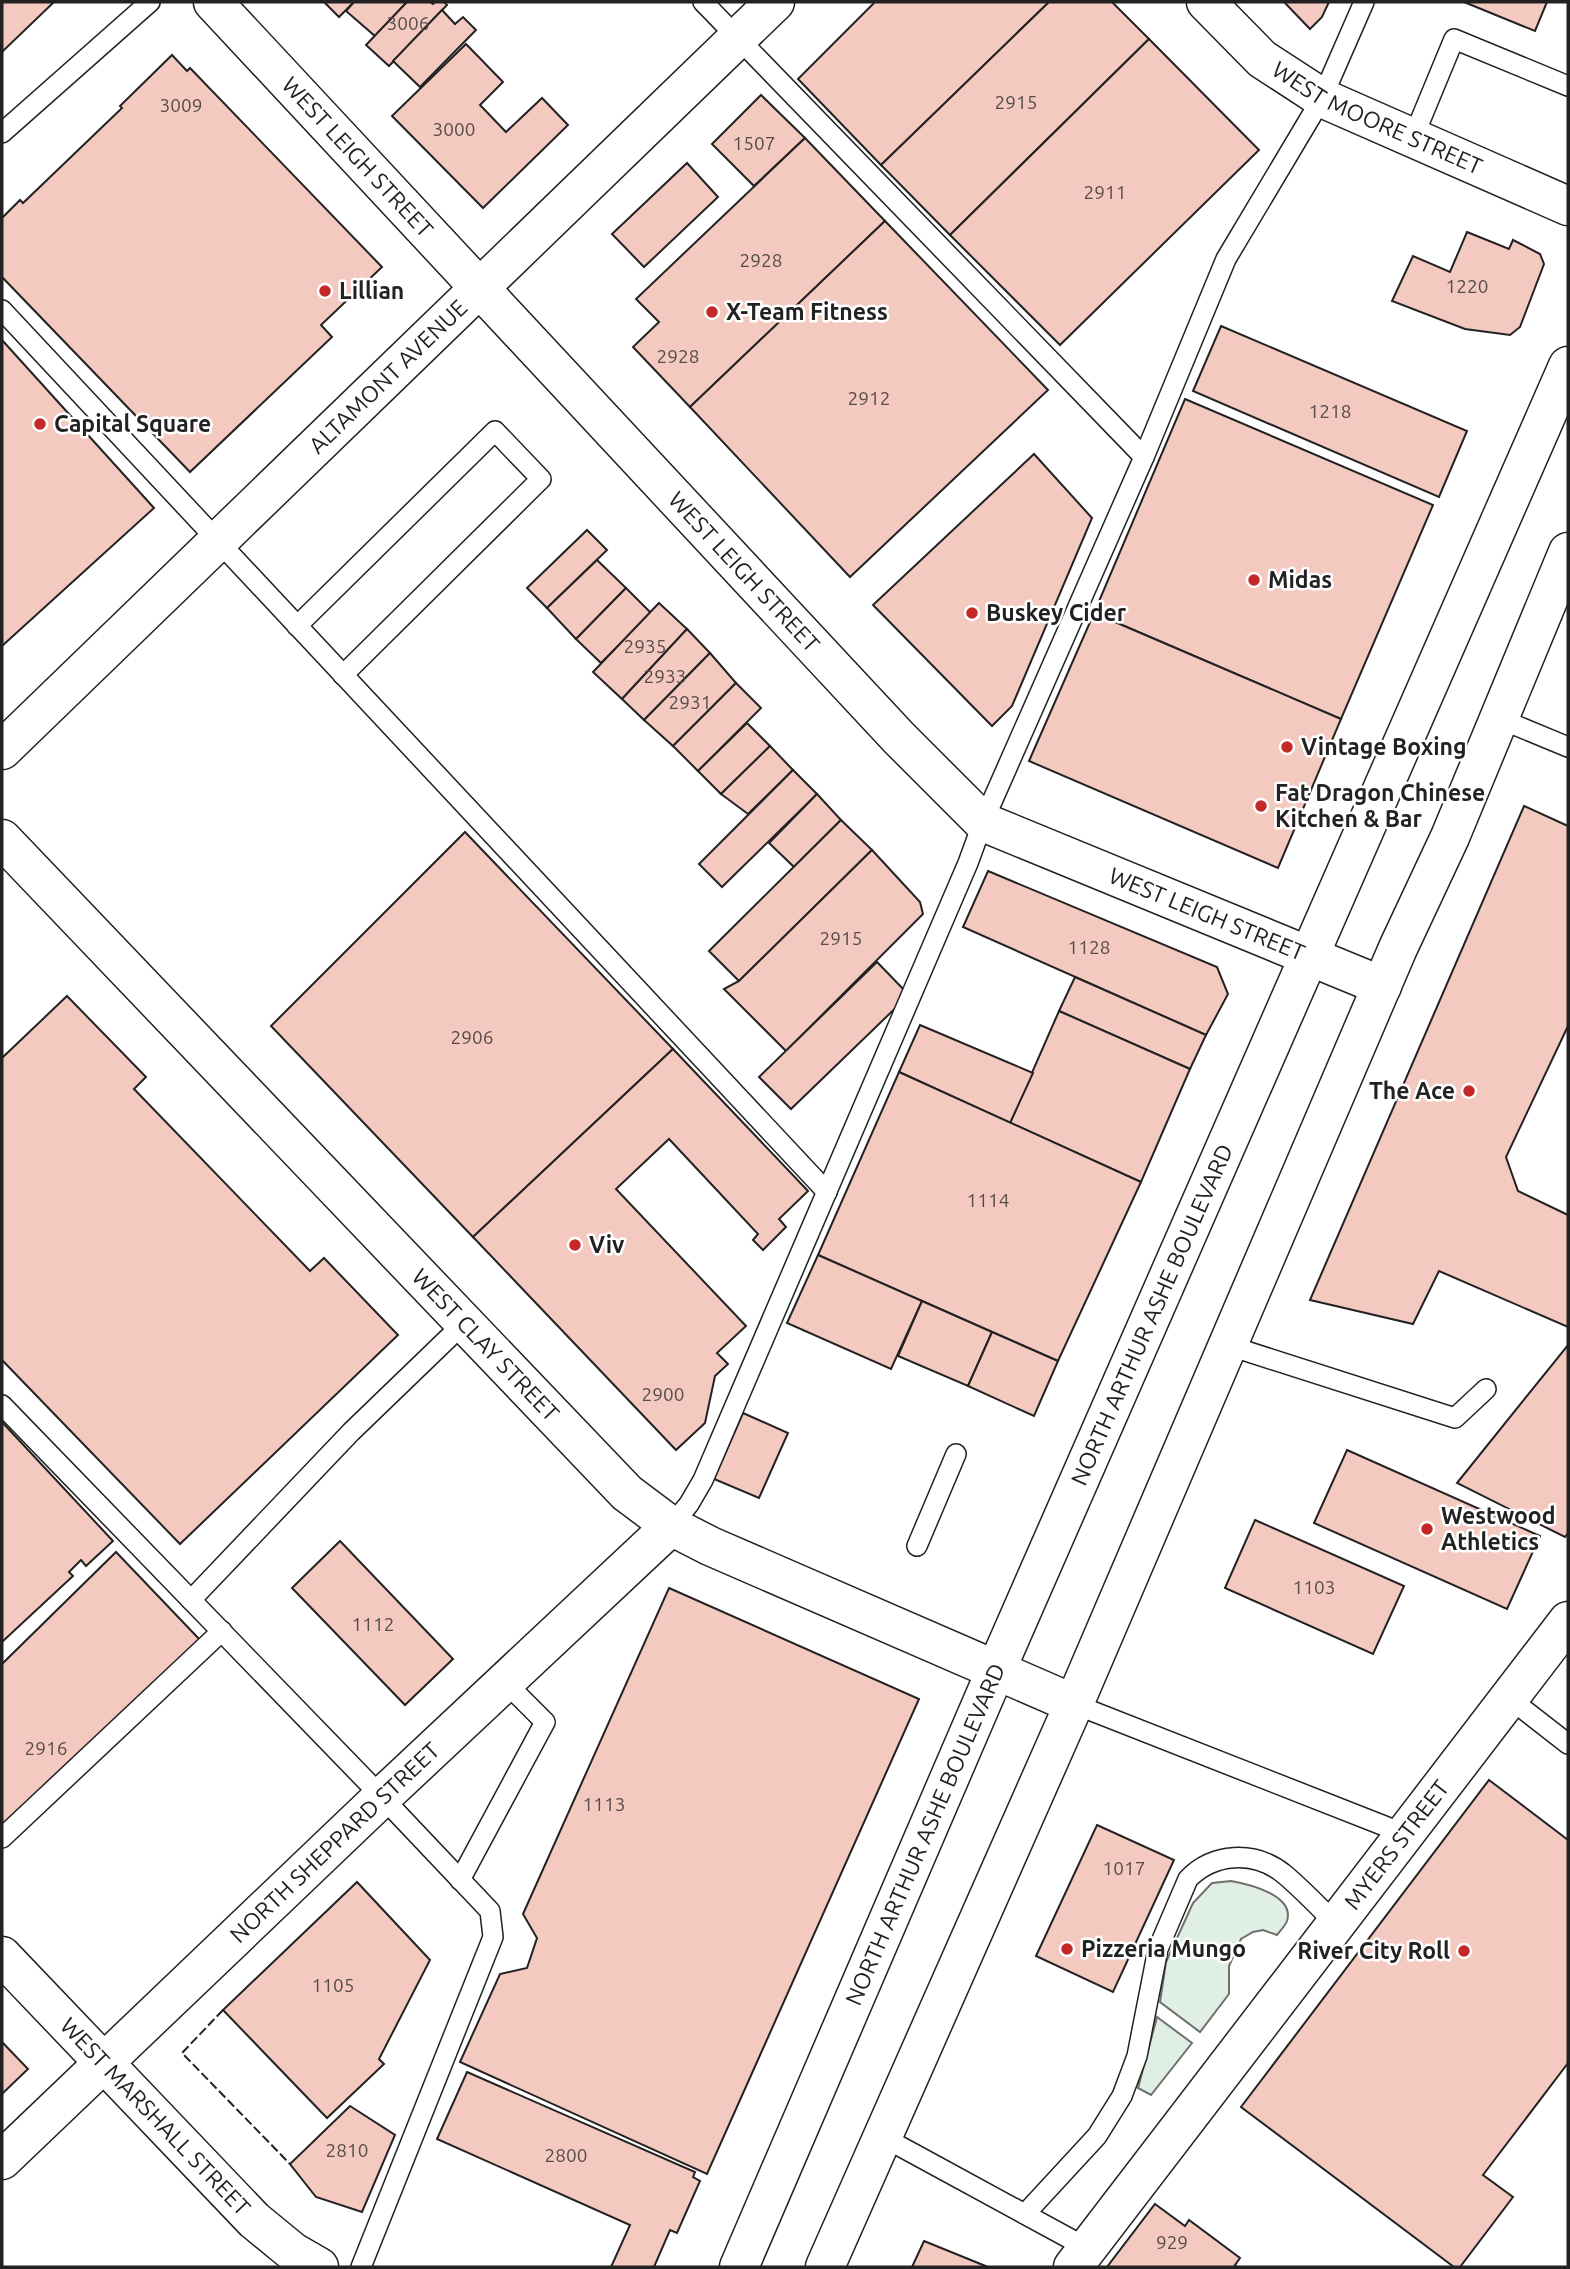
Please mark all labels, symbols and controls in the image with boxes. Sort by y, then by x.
house number: 3006 [387,12,429,34]
street label: WEST MOORE STREET [1268,56,1486,179]
street label: WEST LEIGH STREET [277,72,438,242]
house number: 2915 [995,91,1037,113]
house number: 3009 [160,94,202,116]
house number: 3000 [433,118,475,140]
house number: 1507 [733,132,775,154]
house number: 2911 [1084,181,1126,203]
house number: 2928 [740,249,782,271]
house number: 1220 [1446,275,1488,297]
place label: Lillian [339,278,404,303]
marker: Lillian [317,283,333,299]
street label: ALTAMONT AVENUE [304,294,472,458]
place label: X-Team Fitness [726,299,888,324]
marker: X-Team Fitness [704,304,720,320]
house number: 2928 [657,345,699,367]
house number: 2912 [848,387,890,409]
house number: 1218 [1309,400,1351,422]
place label: Capital Square [54,411,211,436]
marker: Capital Square [32,416,48,432]
street label: WEST LEIGH STREET [664,486,825,657]
place label: Midas [1268,567,1332,592]
marker: Midas [1246,572,1262,588]
place label: Buskey Cider [986,600,1127,625]
marker: Buskey Cider [964,605,980,621]
house number: 2935 [624,635,666,657]
house number: 2933 [644,665,686,687]
house number: 2931 [669,691,711,713]
place label: Vintage Boxing [1301,734,1467,759]
marker: Vintage Boxing [1279,739,1295,755]
place label: Fat Dragon Chinese Kitchen & Bar [1275,780,1485,831]
marker: Fat Dragon Chinese Kitchen & Bar [1253,798,1269,814]
street label: WEST LEIGH STREET [1106,862,1309,965]
house number: 2915 [820,927,862,949]
house number: 1128 [1068,936,1110,958]
house number: 2906 [451,1026,493,1048]
place label: The Ace [1369,1078,1455,1103]
marker: The Ace [1461,1083,1477,1099]
street label: NORTH ARTHUR ASHE BOULEVARD [1066,1140,1237,1489]
house number: 1114 [967,1189,1009,1211]
place label: Viv [589,1232,624,1257]
marker: Viv [567,1237,583,1253]
street label: WEST CLAY STREET [408,1264,564,1426]
house number: 2900 [642,1383,684,1405]
place label: Westwood Athletics [1441,1503,1555,1554]
marker: Westwood Athletics [1419,1521,1435,1537]
house number: 1103 [1293,1576,1335,1598]
house number: 1112 [352,1613,394,1635]
street label: NORTH ARTHUR ASHE BOULEVARD [840,1659,1009,2009]
house number: 2916 [25,1737,67,1759]
street label: NORTH SHEPPARD STREET [225,1737,444,1947]
street label: MYERS STREET [1339,1775,1454,1914]
house number: 1113 [583,1793,625,1815]
house number: 1017 [1103,1857,1145,1879]
place label: Pizzeria Mungo [1081,1936,1246,1961]
place label: River City Roll [1297,1938,1450,1963]
marker: Pizzeria Mungo [1059,1941,1075,1957]
marker: River City Roll [1456,1943,1472,1959]
house number: 1105 [312,1974,354,1996]
street label: WEST MARSHALL STREET [56,2012,256,2220]
house number: 2810 [326,2139,368,2161]
house number: 2800 [545,2144,587,2166]
house number: 929 [1156,2231,1188,2253]

